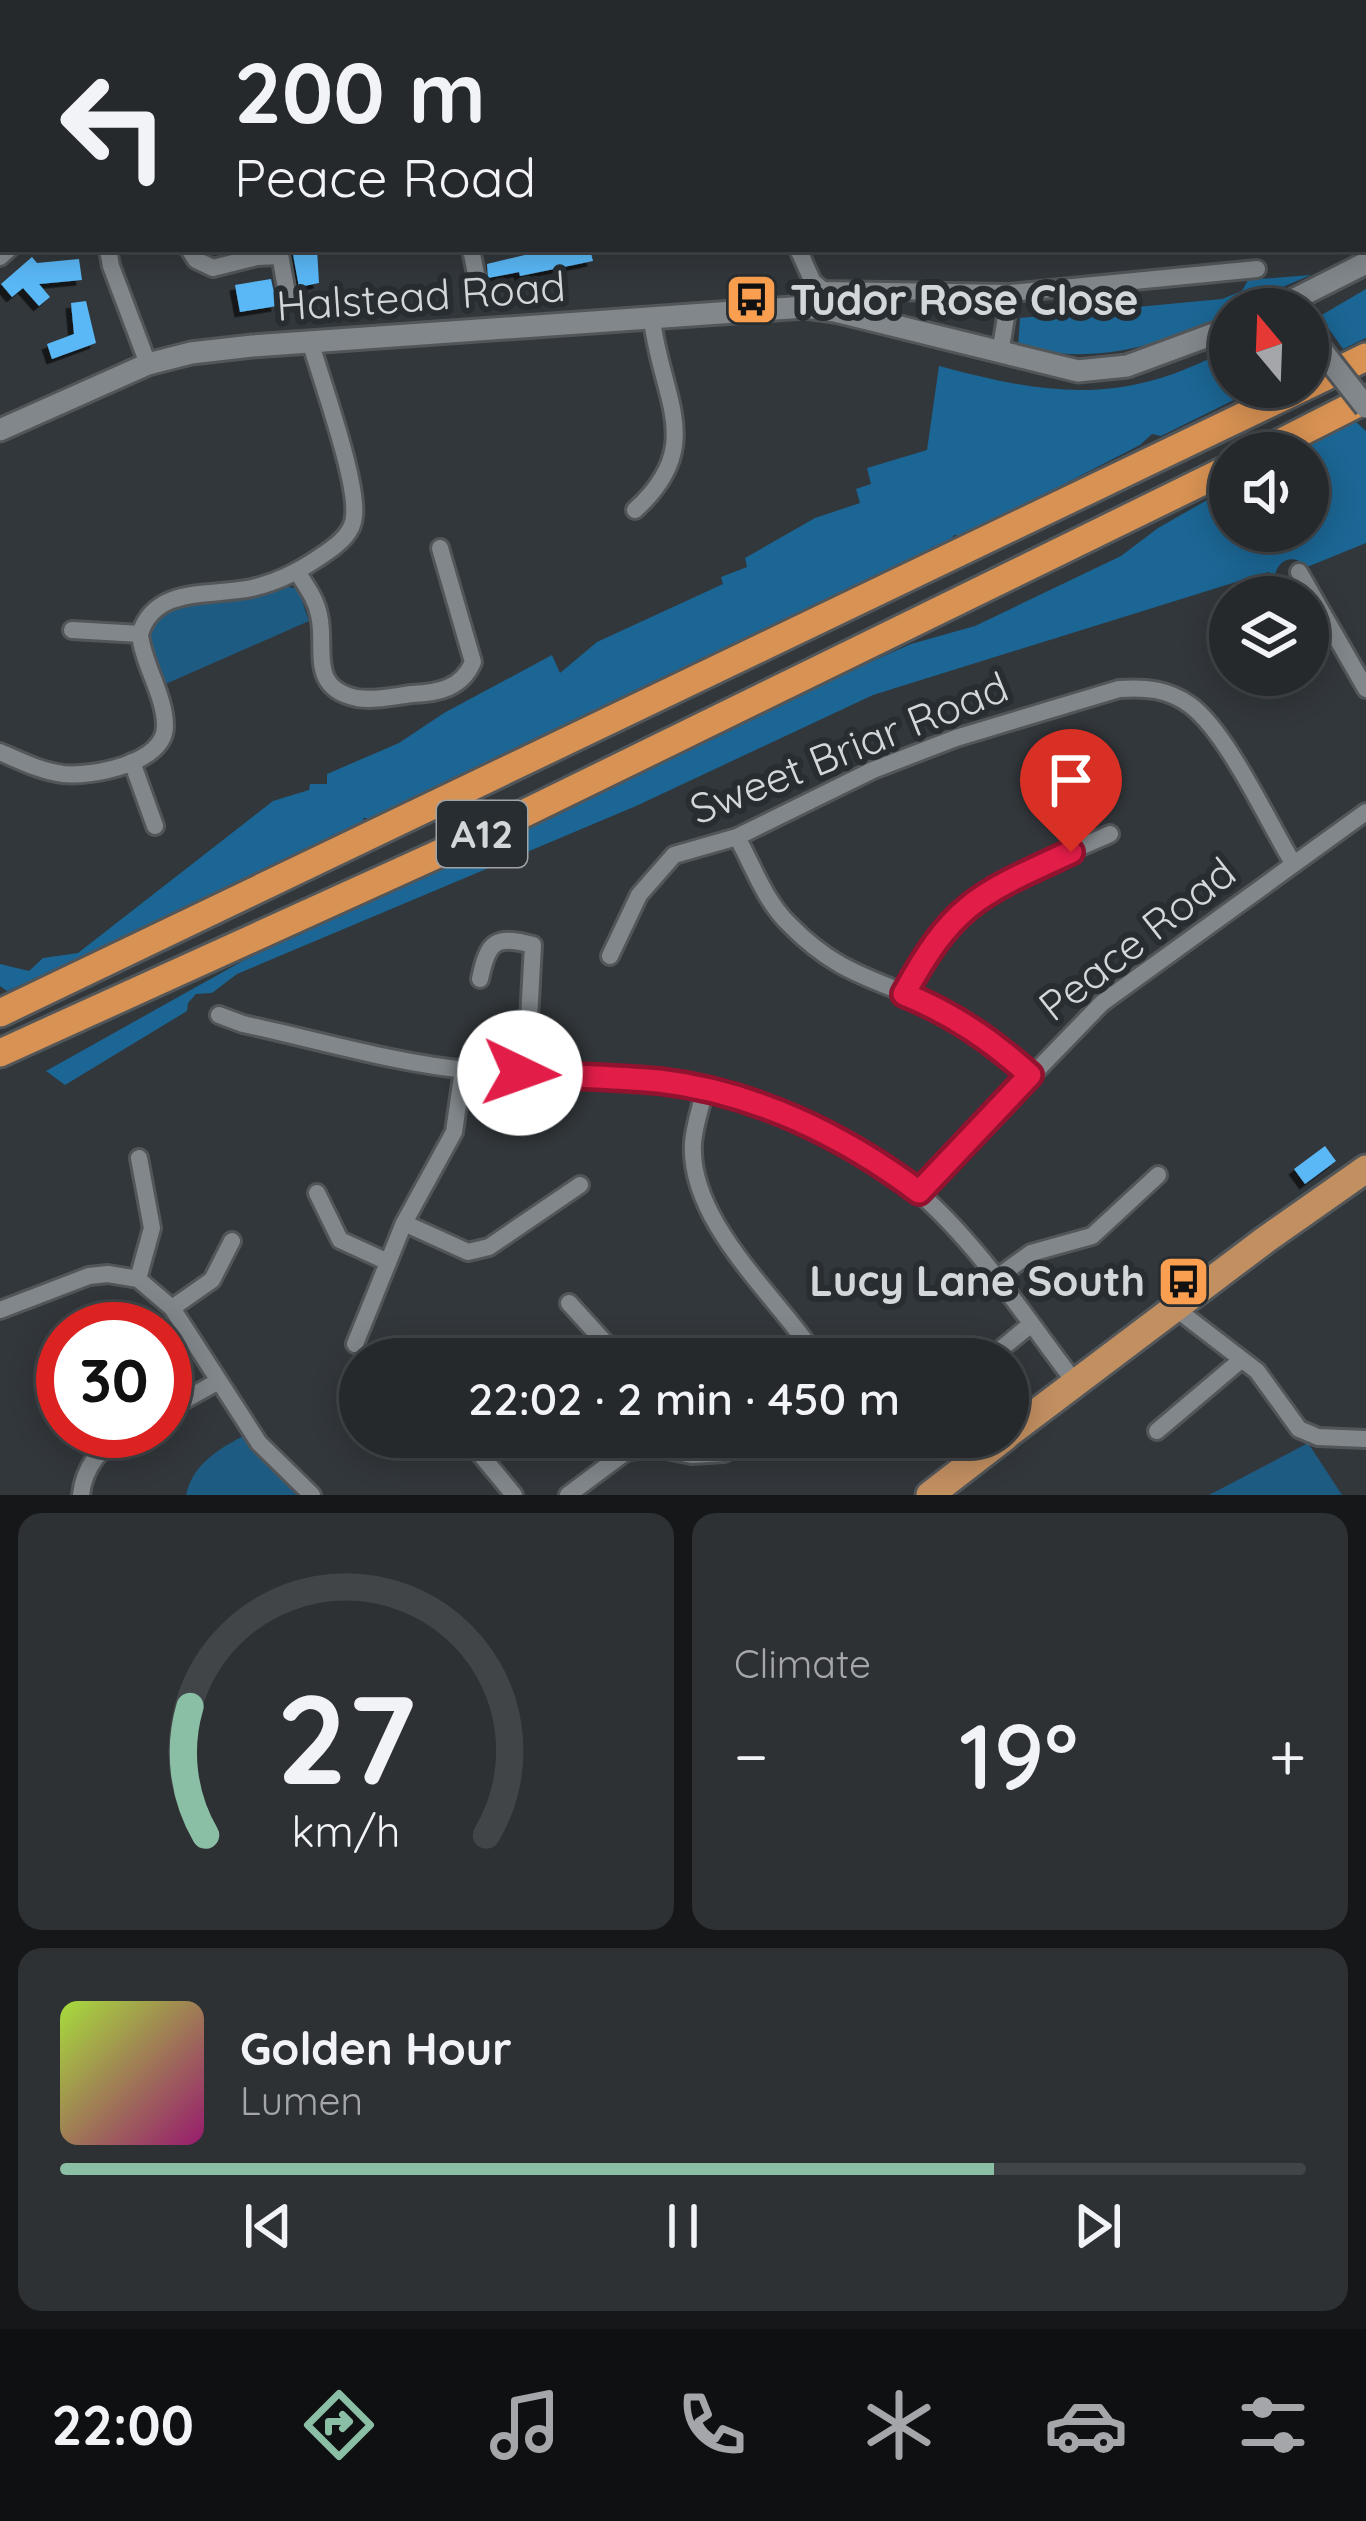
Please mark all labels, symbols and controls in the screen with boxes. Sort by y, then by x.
text: 200 m [234,39,486,144]
icon: left [36,48,192,204]
text: Peace Road [234,143,536,211]
street label: Halstead Road [275,259,567,332]
bus stop icon: Tudor Rose Close [723,272,779,328]
place label: Tudor Rose Close [790,273,1139,326]
north arrow [1209,288,1329,408]
map controls [1209,288,1329,696]
button: sound [1209,432,1329,552]
button: layers [1209,576,1329,696]
street label: Sweet Briar Road [682,660,1016,835]
pin [1020,729,1122,852]
icon: arrive [1038,747,1104,813]
road number: A12 [437,801,527,867]
street label: Peace Road [1028,845,1246,1032]
position arrow [457,1010,583,1136]
bus stop icon: Lucy Lane South [1156,1253,1212,1309]
place label: Lucy Lane South [809,1254,1145,1307]
speed limit sign: 30 [36,1302,192,1458]
text: 22:02 · 2 min · 450 m [468,1370,900,1426]
text: Climate [734,1639,871,1688]
text: 27 [276,1659,416,1815]
text: 19° [959,1699,1078,1812]
text: − [734,1714,768,1797]
text: + [1269,1714,1306,1797]
text: km/h [292,1803,400,1857]
text: Golden Hour [240,2020,512,2076]
text: Lumen [240,2076,363,2125]
icon: previous [235,2193,301,2259]
icon: pause [650,2193,716,2259]
icon: next [1065,2193,1131,2259]
icon: directions [297,2383,381,2467]
icon: music [483,2383,567,2467]
icon: phone [670,2383,754,2467]
icon: climate [857,2383,941,2467]
icon: car [1044,2383,1128,2467]
icon: filters [1231,2383,1315,2467]
text: 22:00 [51,2391,194,2459]

